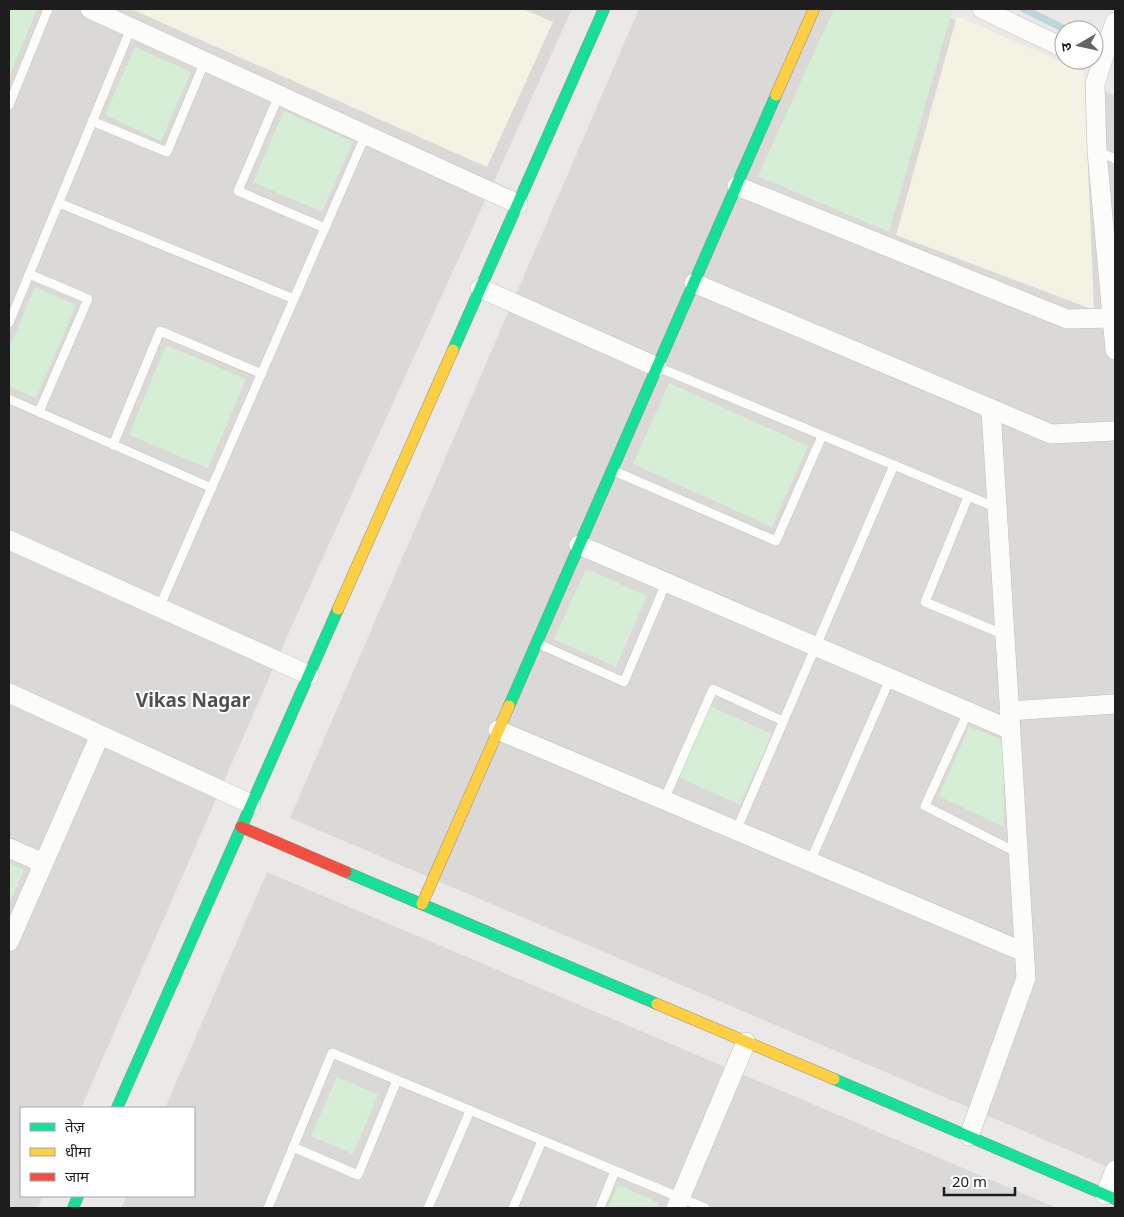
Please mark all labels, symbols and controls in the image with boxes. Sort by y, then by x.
north arrow [1054,20,1104,70]
text: उ [1056,41,1076,53]
district label: Vikas Nagar [136,687,251,713]
legend [20,1107,195,1197]
text: तेज़ [65,1116,86,1136]
text: धीमा [65,1141,92,1161]
scale bar [944,1164,1015,1196]
text: जाम [65,1166,90,1186]
text: 20 m [952,1171,987,1191]

